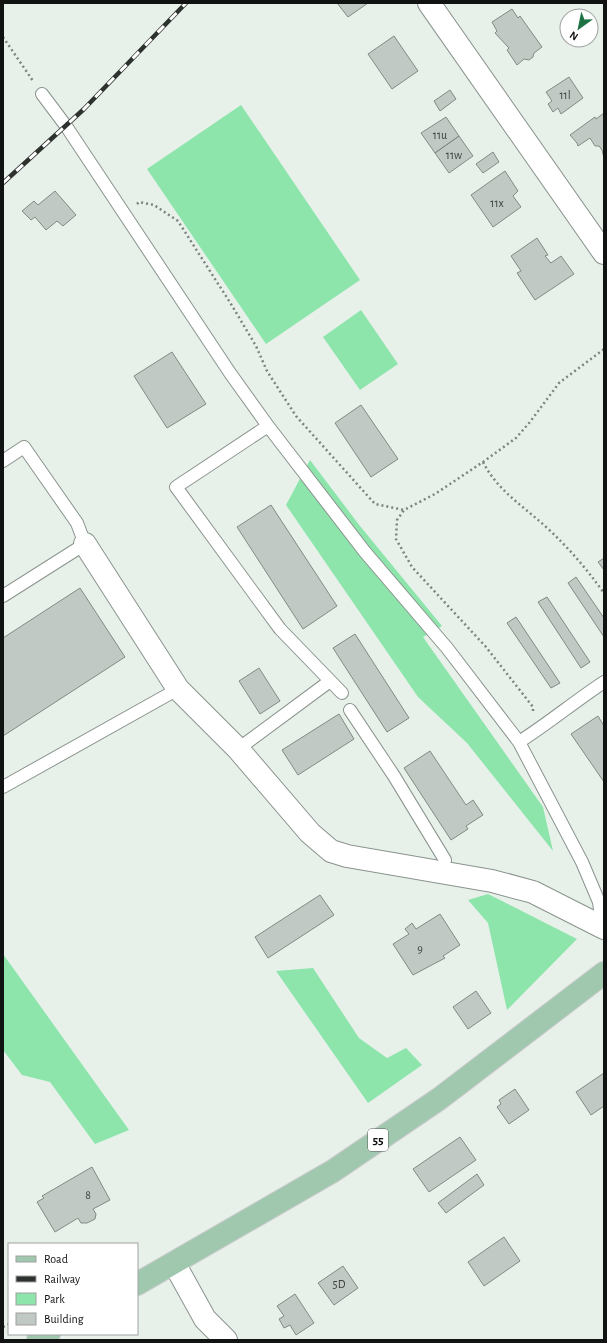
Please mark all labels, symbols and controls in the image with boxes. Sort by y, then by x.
north arrow [559,8,599,48]
text: N [568,29,580,43]
house number: 11l [559,89,571,101]
house number: 11u [433,129,447,141]
house number: 11w [446,149,462,161]
house number: 11x [490,197,504,209]
house number: 9 [417,943,423,955]
road number: 55 [368,1129,388,1151]
house number: 8 [85,1189,91,1201]
legend [8,1243,138,1335]
text: Road [44,1253,68,1265]
text: Railway [44,1273,80,1286]
house number: 5D [333,1278,346,1290]
text: Park [44,1293,65,1305]
text: Building [44,1313,84,1325]

